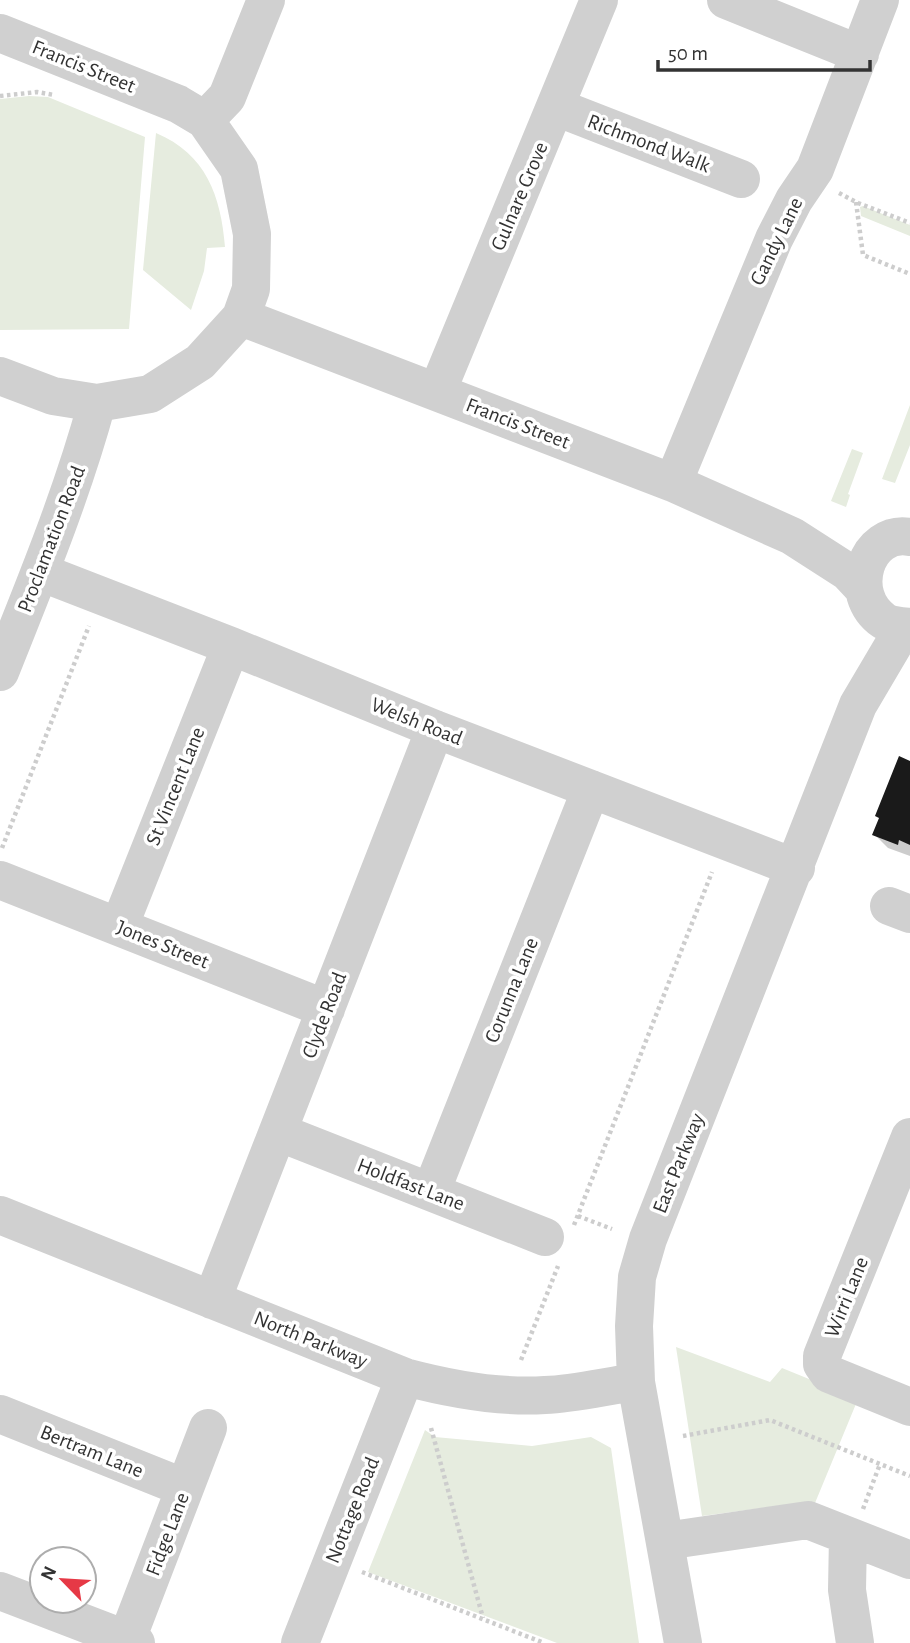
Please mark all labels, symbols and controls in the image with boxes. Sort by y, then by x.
scale bar [658,28,870,72]
street label: Francis Street [29,36,139,97]
text: 50 m [668,43,708,64]
street label: Richmond Walk [585,110,714,177]
street label: Gulnare Grove [487,139,552,253]
street label: Gandy Lane [746,194,807,288]
street label: Francis Street [463,394,573,453]
street label: Proclamation Road [14,463,89,615]
street label: Welsh Road [368,694,466,749]
street label: St Vincent Lane [142,724,209,848]
street label: Jones Street [114,916,212,973]
street label: Corunna Lane [481,935,542,1046]
street label: Clyde Road [298,969,351,1061]
street label: East Parkway [649,1110,708,1216]
street label: Holdfast Lane [354,1154,467,1214]
street label: Wirri Lane [821,1254,872,1340]
street label: North Parkway [251,1307,371,1372]
street label: Bertram Lane [37,1421,146,1482]
street label: Nottage Road [322,1454,383,1566]
street label: Fidge Lane [142,1490,193,1579]
north arrow [28,1545,98,1615]
text: N [38,1563,60,1583]

